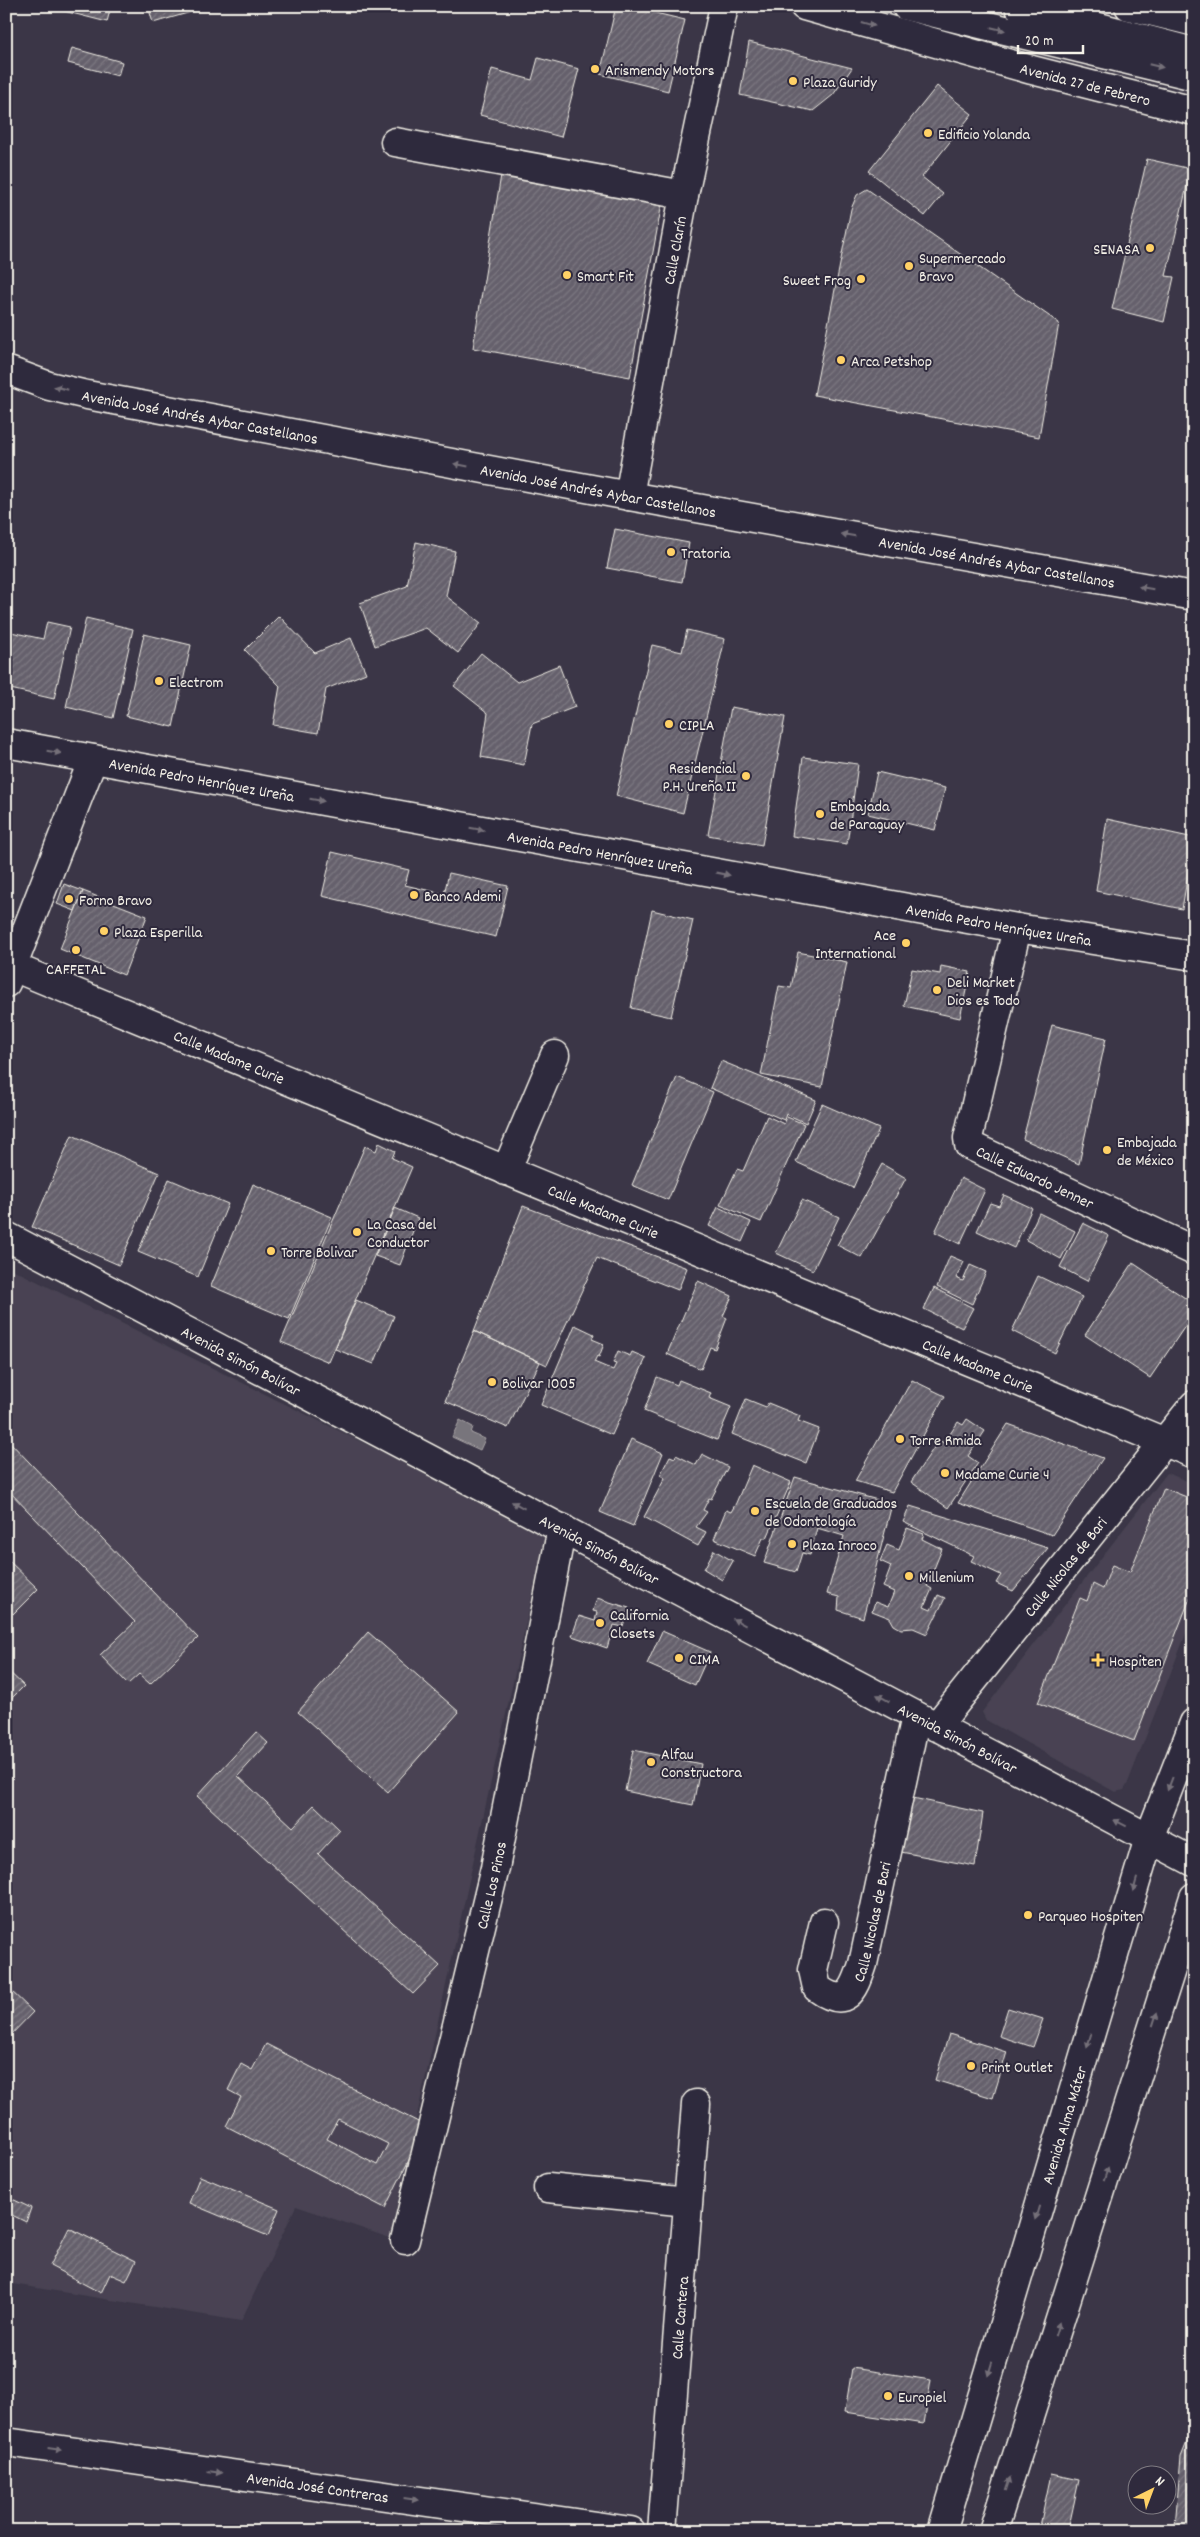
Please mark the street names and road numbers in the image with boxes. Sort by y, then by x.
street label: Avenida 27 de Febrero [1017,58,1153,114]
street label: Calle Clarín [659,214,694,287]
street label: Avenida José Andrés Aybar Castellanos [79,385,320,452]
street label: Avenida José Andrés Aybar Castellanos [478,459,718,525]
street label: Avenida José Andrés Aybar Castellanos [877,531,1117,596]
street label: Avenida Pedro Henríquez Ureña [107,753,296,810]
street label: Avenida Pedro Henríquez Ureña [505,826,695,883]
street label: Avenida Pedro Henríquez Ureña [903,899,1093,954]
street label: Calle Madame Curie [169,1025,287,1092]
street label: Calle Eduardo Jenner [971,1141,1097,1216]
street label: Calle Madame Curie [544,1180,662,1246]
street label: Avenida Simón Bolívar [176,1321,304,1403]
street label: Calle Madame Curie [918,1334,1036,1400]
street label: Avenida Simón Bolívar [535,1510,662,1592]
street label: Calle Nicolas de Bari [1020,1513,1114,1623]
street label: Avenida Simón Bolívar [893,1699,1021,1781]
street label: Calle Los Pinos [472,1840,514,1932]
street label: Calle Nicolas de Bari [849,1860,899,1986]
street label: Avenida Alma Máter [1037,2063,1094,2187]
street label: Calle Cantera [667,2275,696,2360]
street label: Avenida José Contreras [245,2467,390,2510]

